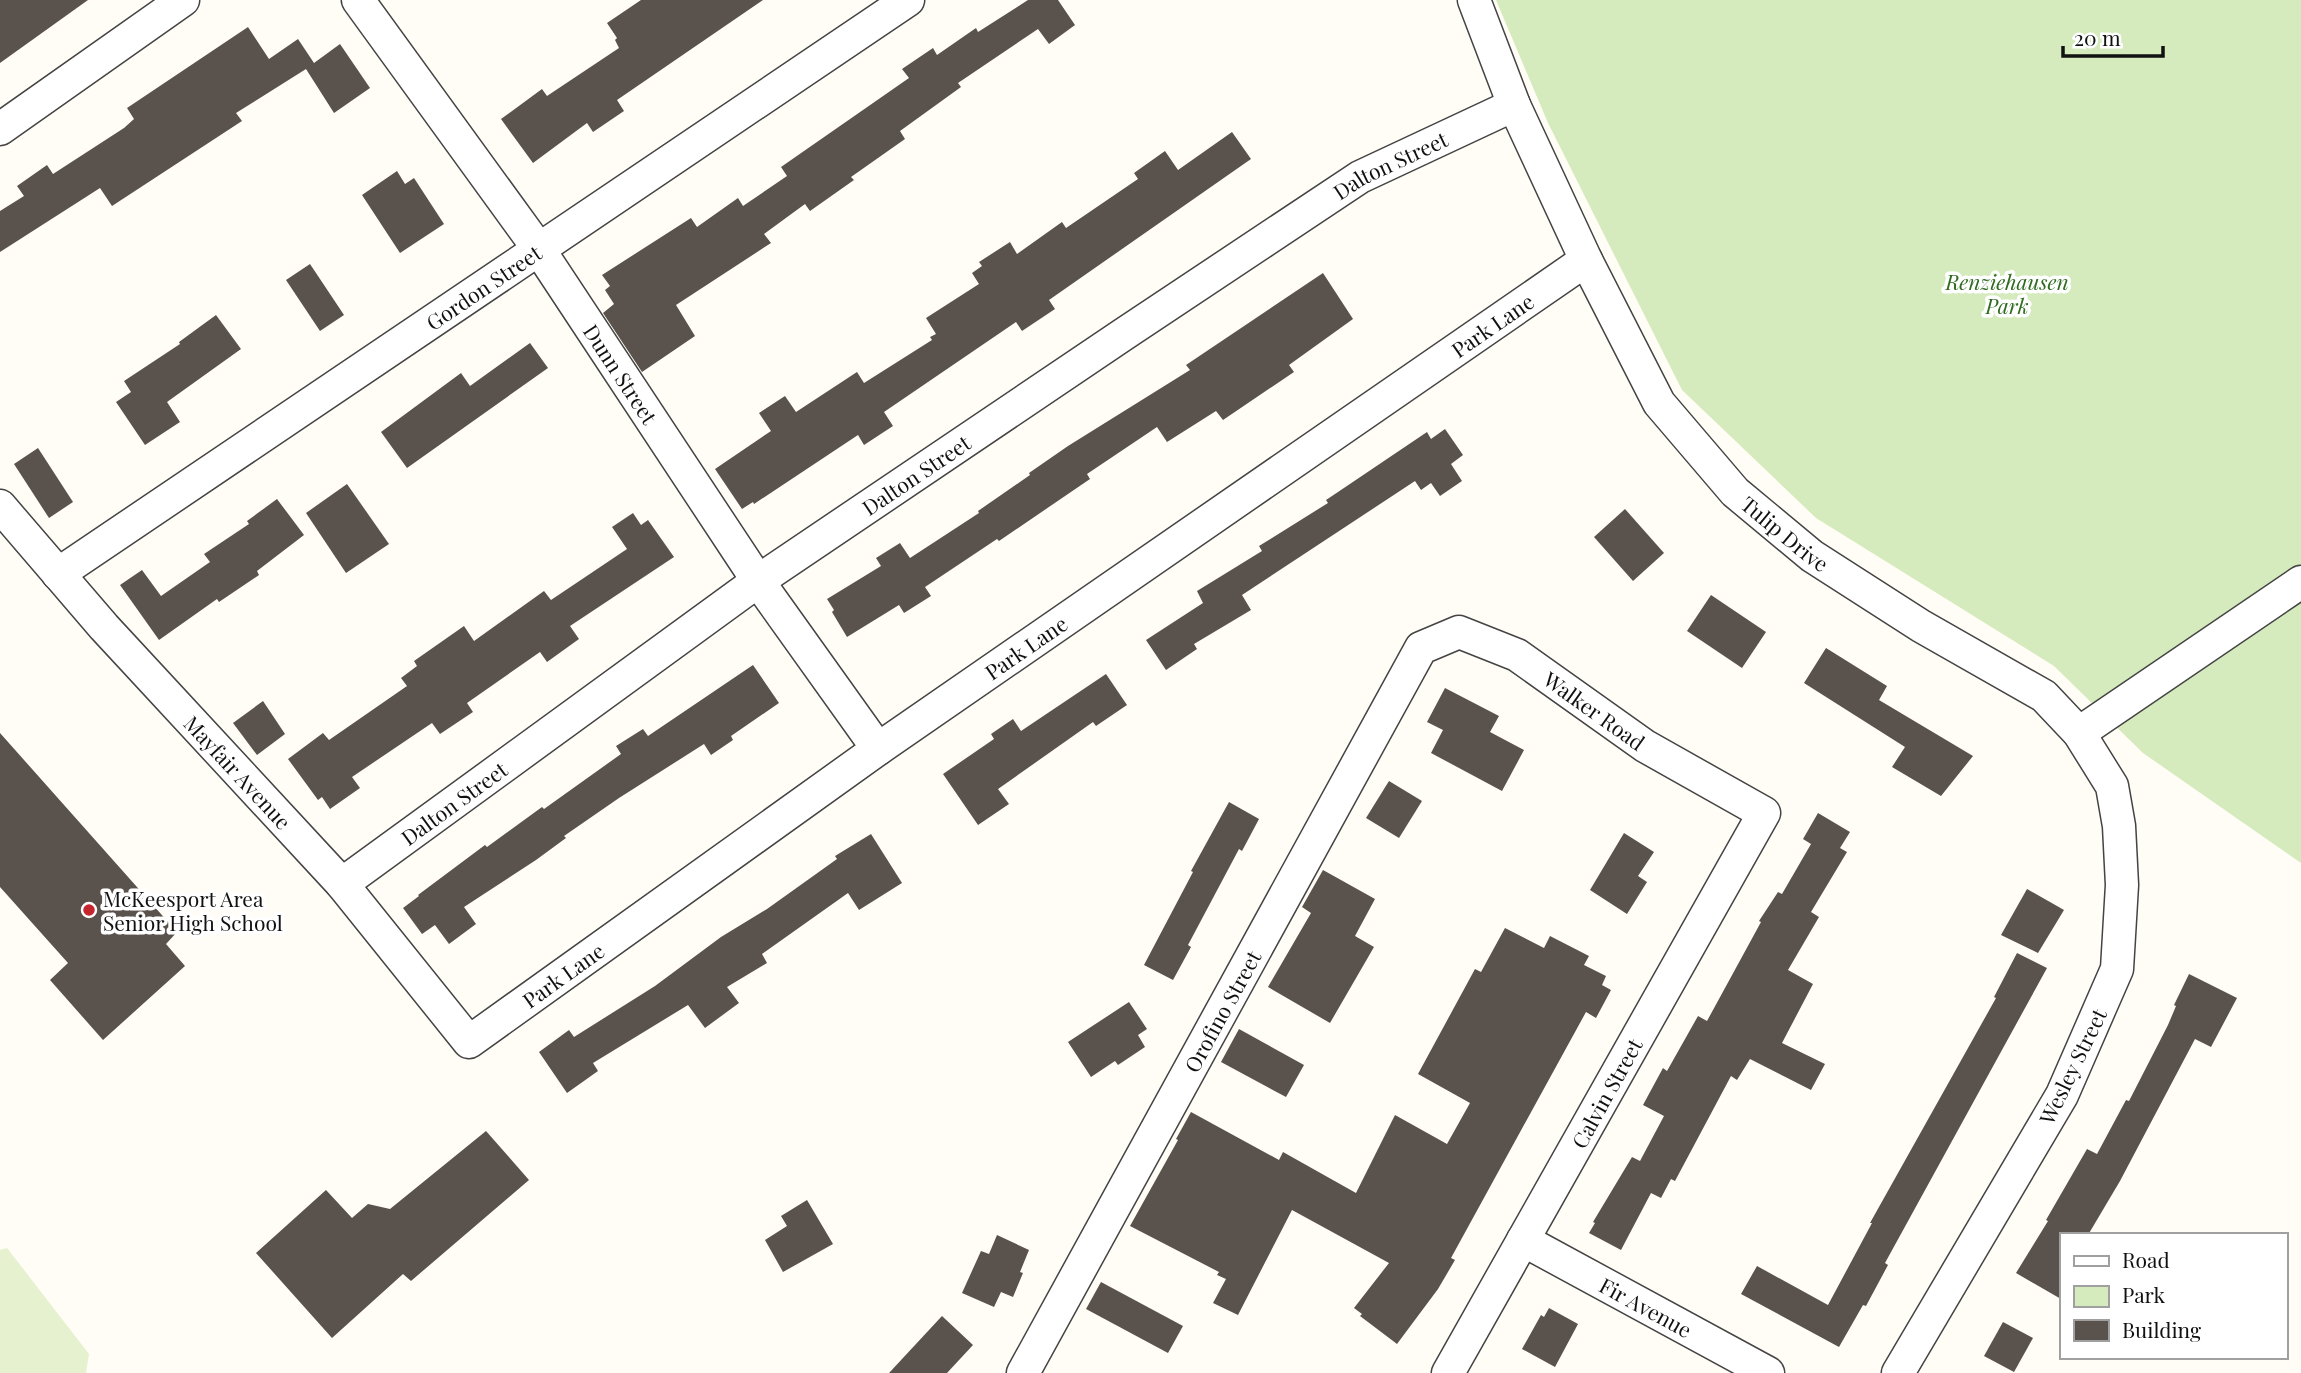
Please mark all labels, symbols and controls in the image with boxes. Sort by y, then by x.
scale bar [2063,14,2163,58]
text: 20 m [2074,23,2121,51]
street label: Dalton Street [1327,124,1452,205]
street label: Gordon Street [420,238,547,336]
park label: Renziehausen Park [1944,267,2069,319]
street label: Park Lane [1445,287,1539,363]
street label: Dunn Street [578,318,664,429]
street label: Dalton Street [856,428,976,521]
street label: Tulip Drive [1736,489,1834,577]
street label: Park Lane [979,609,1072,685]
street label: Walker Road [1538,664,1651,756]
street label: Mayfair Avenue [179,709,298,835]
street label: Dalton Street [395,754,513,851]
place label: McKeesport Area Senior High School [103,884,283,936]
marker: McKeesport Area Senior High School [81,902,97,918]
street label: Park Lane [516,936,609,1014]
street label: Orofino Street [1177,945,1267,1077]
street label: Wesley Street [2031,1003,2112,1129]
street label: Calvin Street [1564,1033,1648,1153]
legend [2060,1233,2287,1359]
text: Road [2122,1245,2170,1273]
street label: Fir Avenue [1595,1270,1697,1343]
text: Park [2122,1280,2166,1308]
text: Building [2122,1315,2201,1343]

